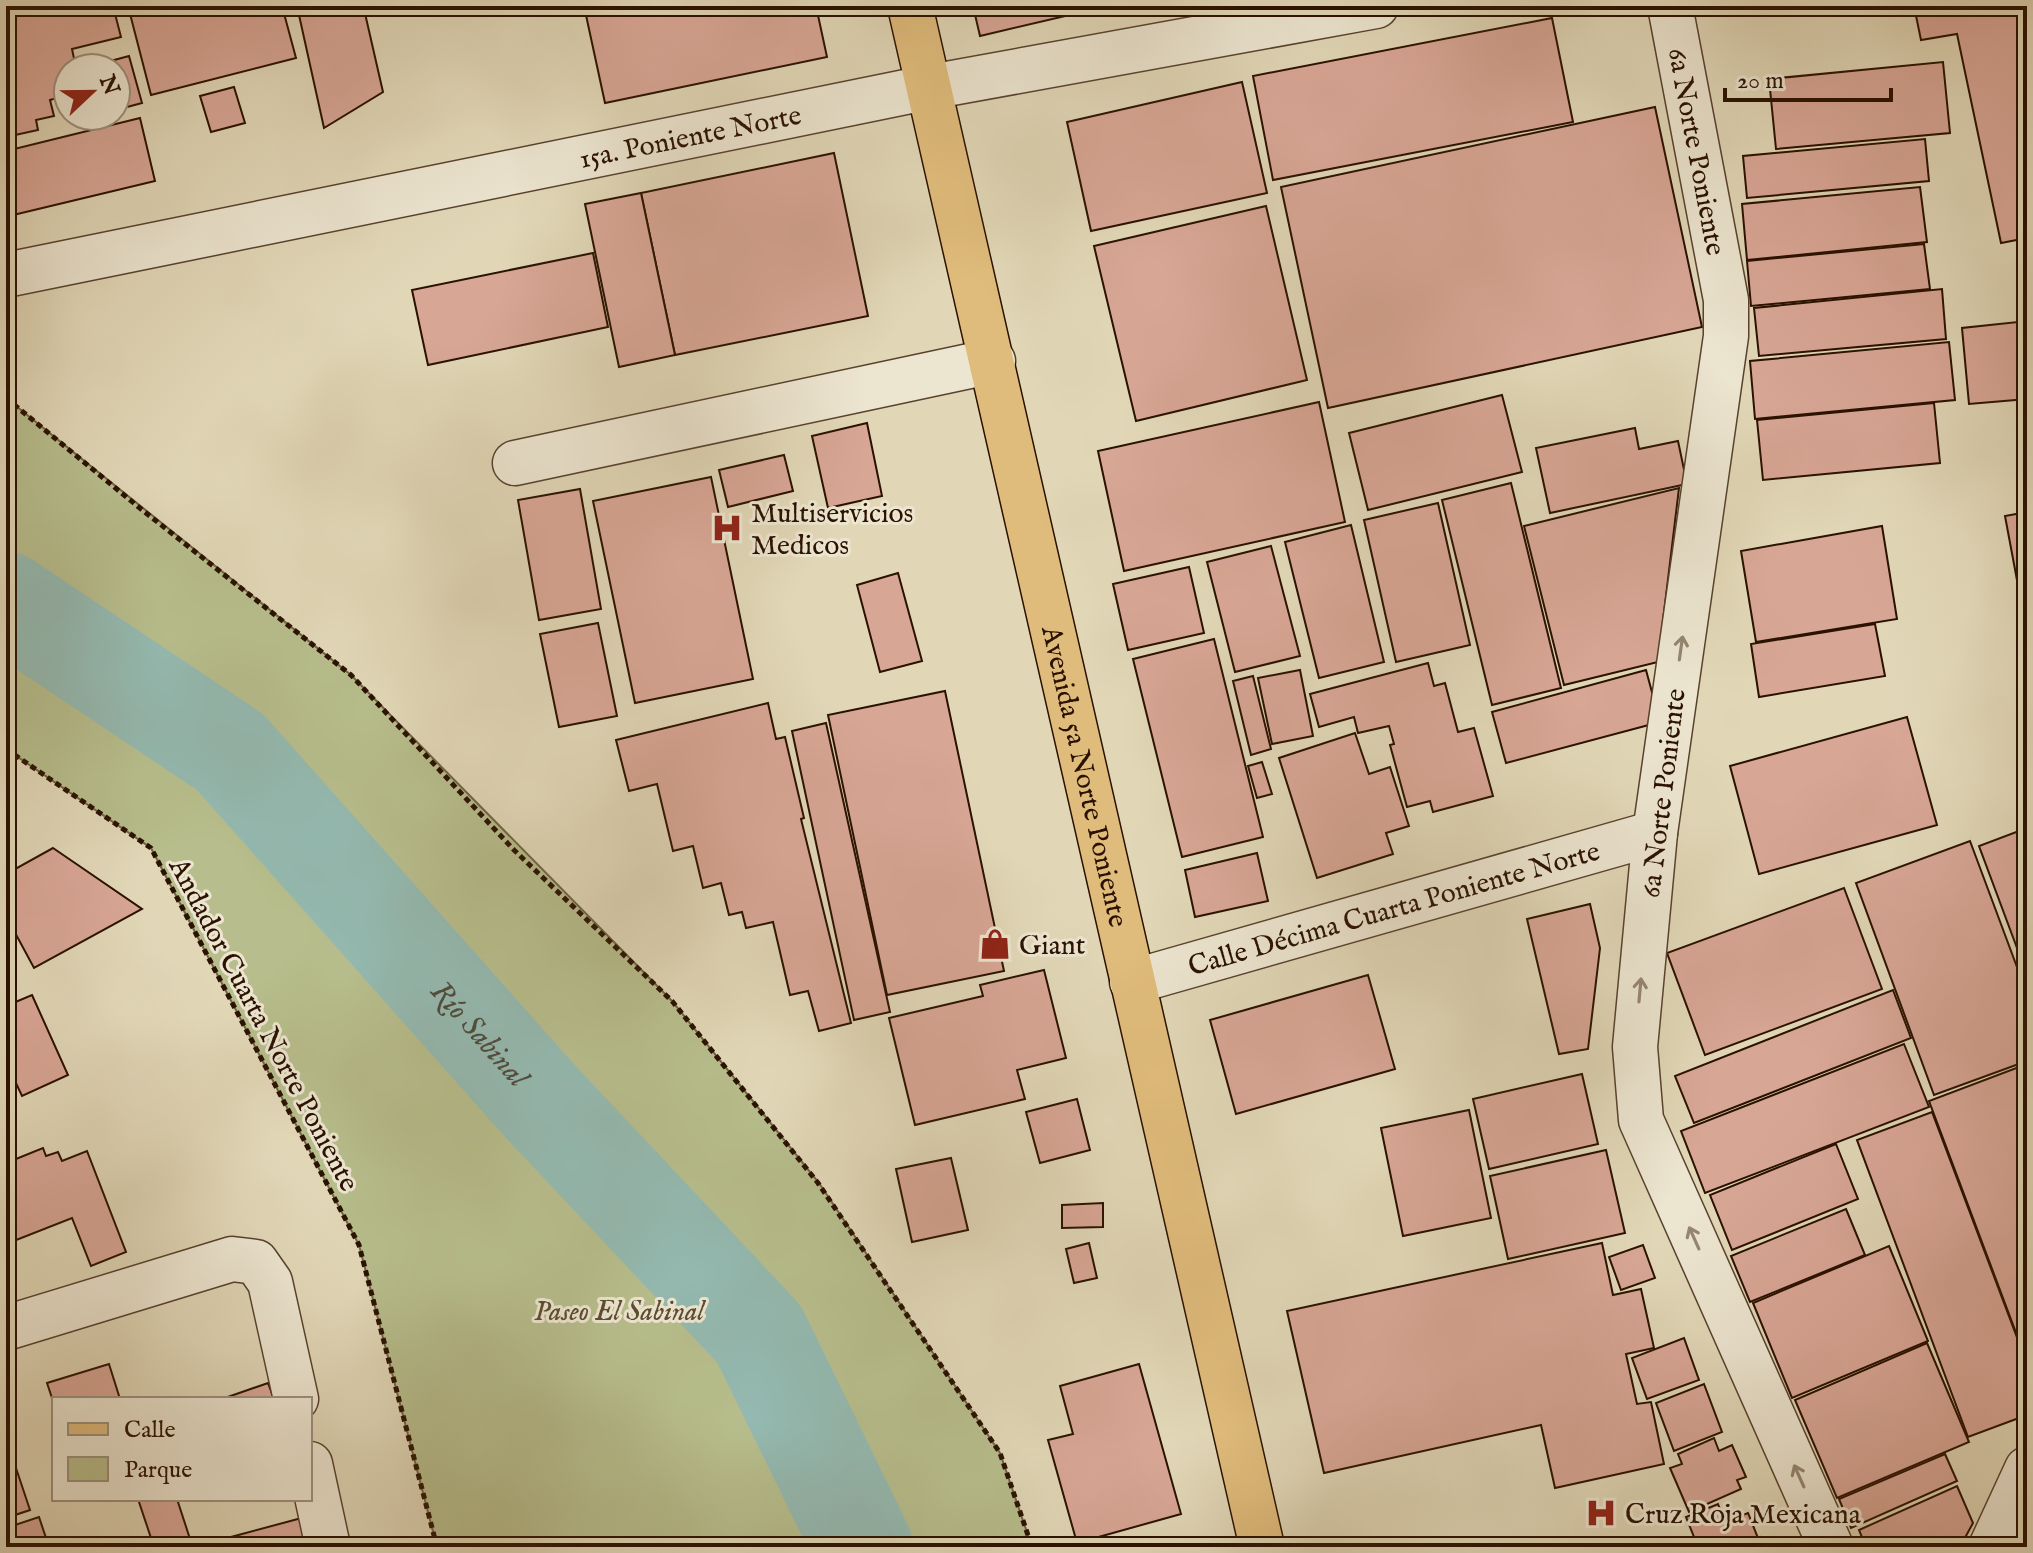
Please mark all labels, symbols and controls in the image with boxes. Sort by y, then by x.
street label: 6a Norte Poniente [1658,45,1732,259]
north arrow [52,52,132,132]
scale bar [1725,52,1891,102]
text: 20 m [1737,66,1784,97]
text: N [92,70,125,99]
street label: 15a. Poniente Norte [576,99,805,178]
place label: Multiservicios Medicos [751,497,913,564]
hospital icon: Multiservicios Medicos [710,511,744,545]
street label: Avenida 5a Norte Poniente [1032,622,1135,931]
one-way arrow [1674,636,1689,661]
street label: 6a Norte Poniente [1634,687,1695,900]
street label: Calle Décima Cuarta Poniente Norte [1184,835,1604,985]
street label: Andador Cuarta Norte Poniente [159,852,366,1198]
shop icon: Giant [978,927,1012,961]
place label: Giant [1019,929,1086,964]
water label: Río Sabinal [421,974,538,1098]
one-way arrow [1633,977,1648,1004]
one-way arrow [1686,1226,1701,1250]
park label: Paseo El Sabinal [534,1295,707,1330]
legend [52,1397,312,1501]
text: Calle [124,1415,176,1446]
text: Parque [124,1455,192,1486]
one-way arrow [1791,1464,1806,1488]
hospital icon: Cruz Roja Mexicana [1584,1496,1618,1530]
place label: Cruz Roja Mexicana [1625,1498,1862,1533]

